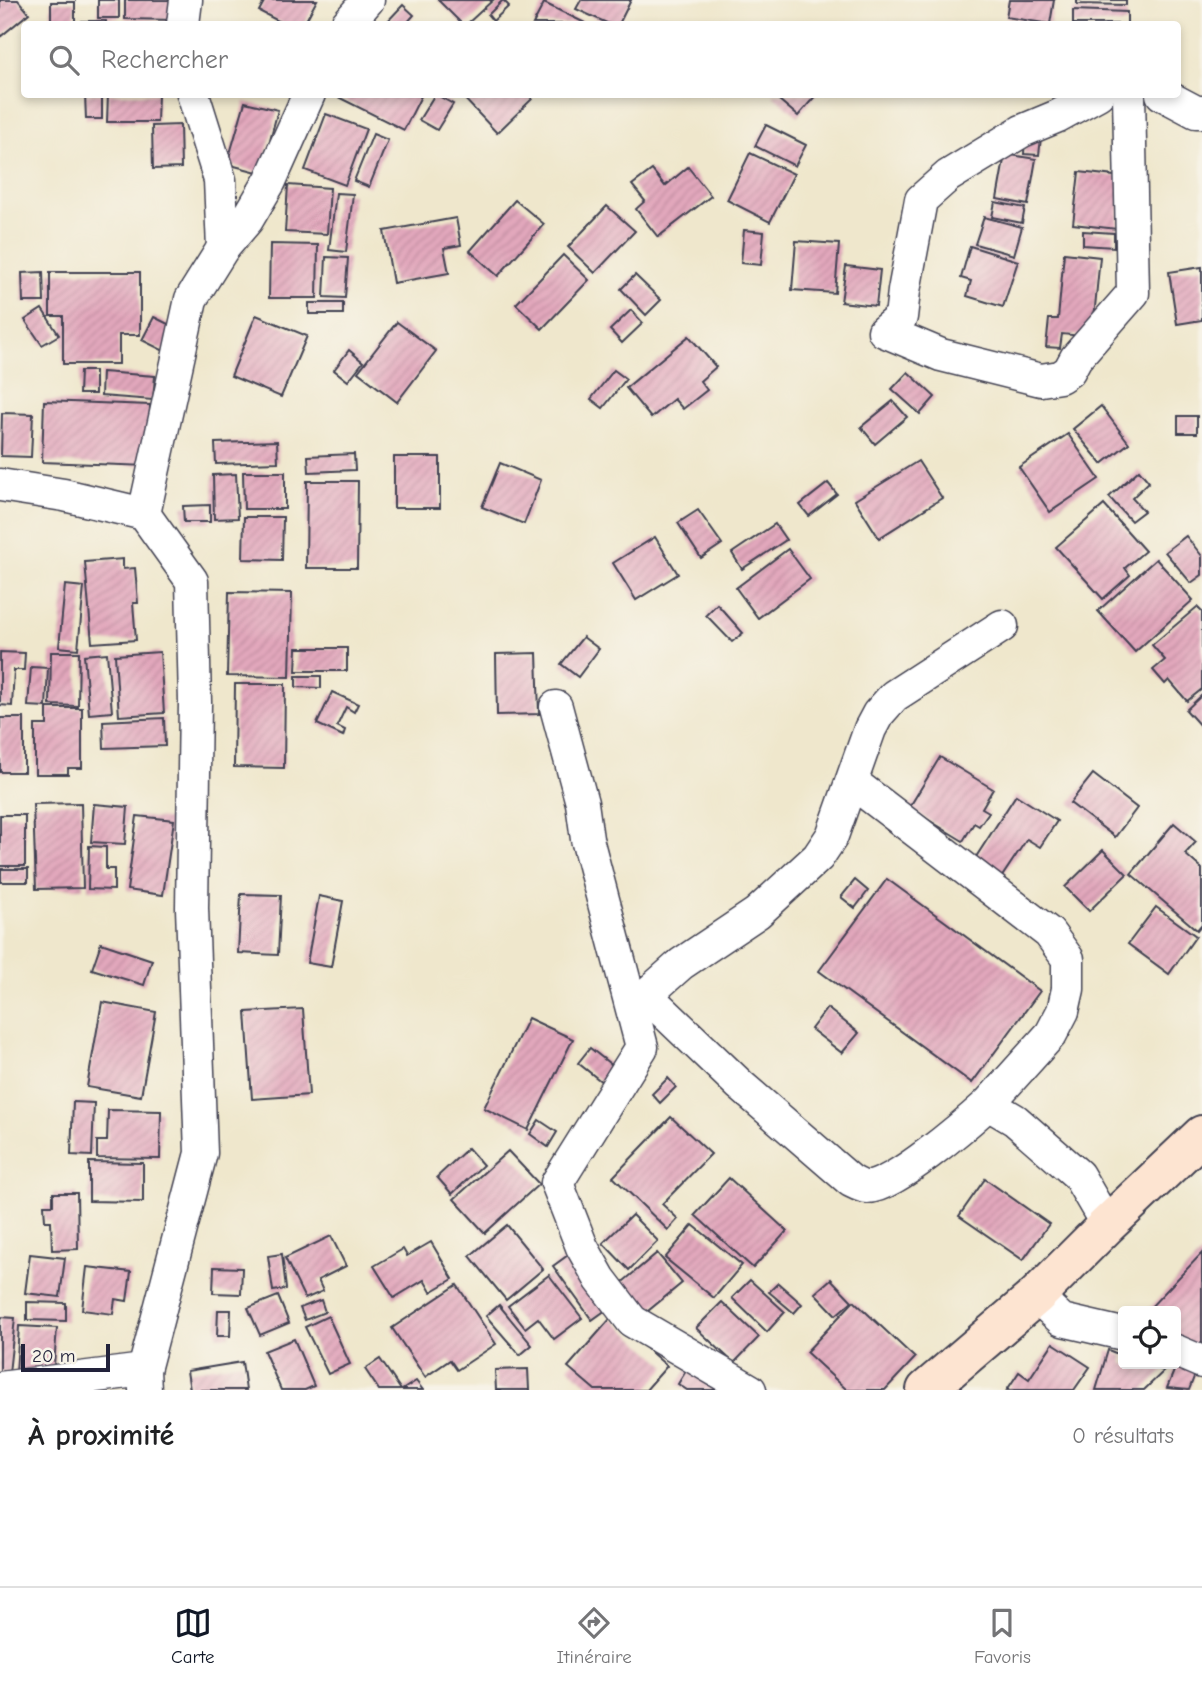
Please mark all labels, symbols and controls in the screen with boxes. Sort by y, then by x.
search box [21,21,1181,98]
icon: search [45,41,83,79]
text: Rechercher [101,45,228,75]
map controls [1118,1306,1181,1369]
button: locate [1118,1306,1181,1369]
scale bar [21,1341,110,1373]
text: 20 m [32,1345,76,1367]
text: À proximité [28,1418,174,1453]
text: 0 résultats [1072,1422,1174,1449]
tab: Carte [171,1604,214,1668]
tab: Itinéraire [557,1604,632,1668]
tab: Favoris [974,1604,1031,1668]

